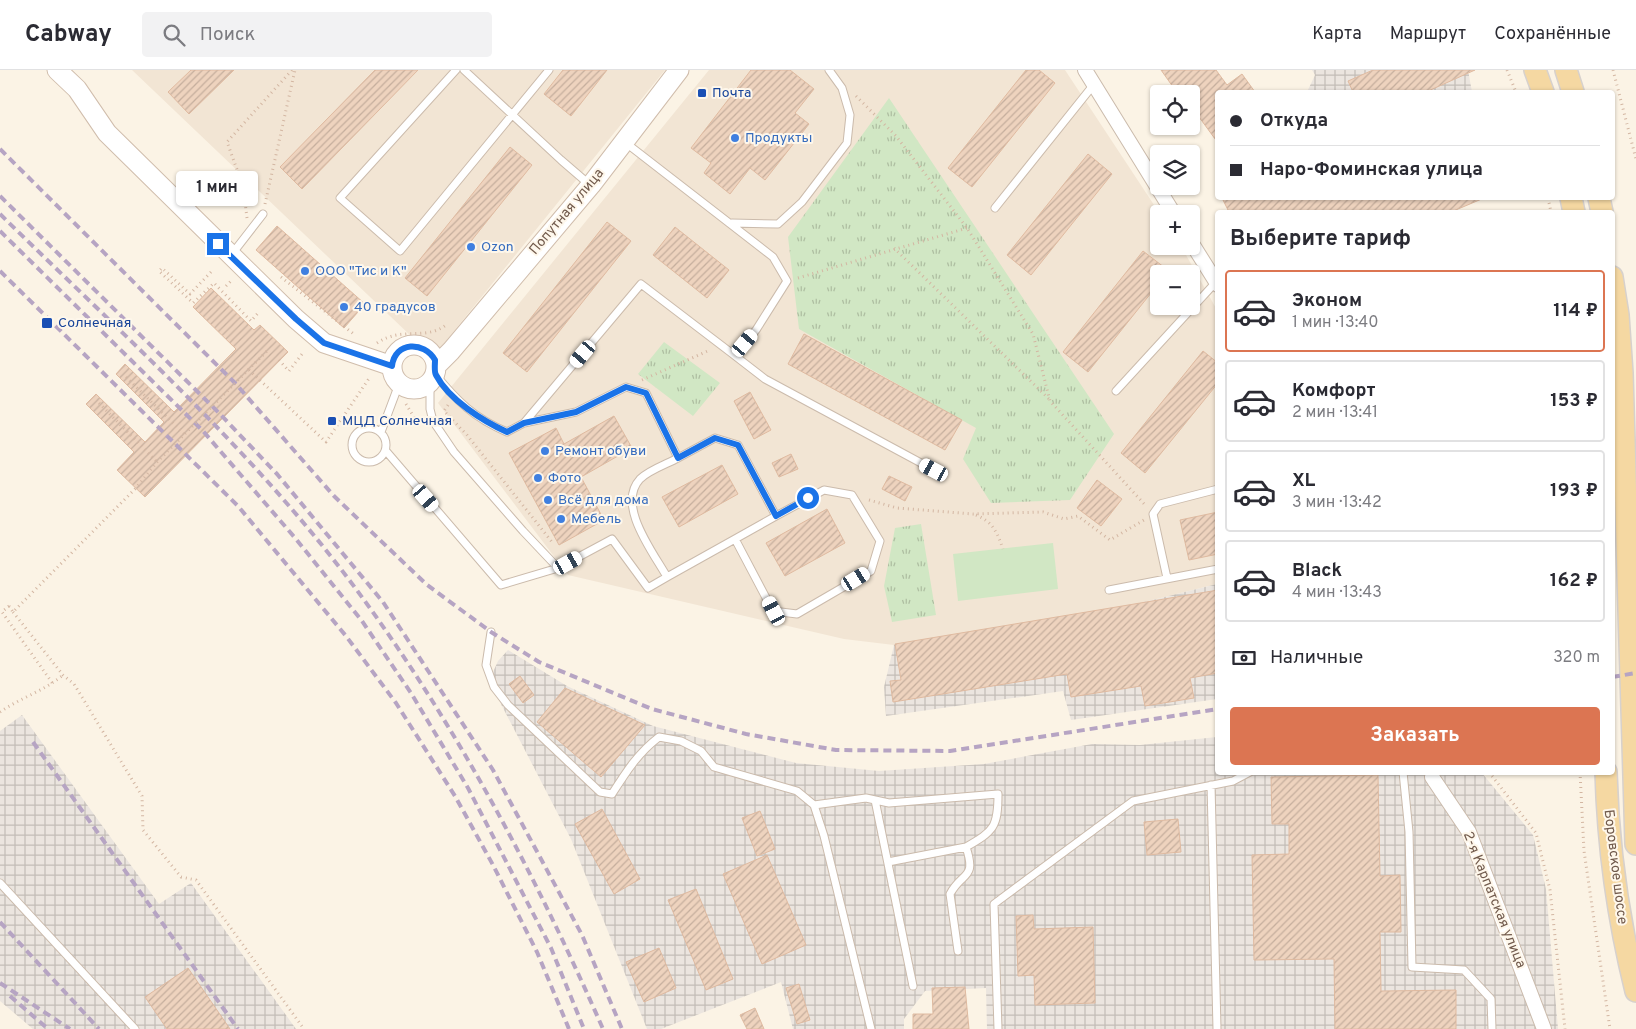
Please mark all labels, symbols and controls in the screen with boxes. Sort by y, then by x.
search box [142,12,492,57]
text: Cabway [25,20,112,50]
icon: search [160,21,188,49]
text: Поиск [200,23,255,47]
text: Карта [1312,23,1362,46]
text: Маршрут [1390,23,1466,46]
text: Сохранённые [1494,23,1611,46]
place label: Почта [712,85,751,102]
map controls [1150,85,1200,315]
button: locate [1150,85,1200,135]
marker: Почта [696,87,708,99]
text: Откуда [1260,109,1328,133]
place label: Продукты [745,130,812,147]
marker: Продукты [729,132,741,144]
button: layers [1150,145,1200,195]
text: Наро-Фоминская улица [1260,158,1483,182]
street label: Попутная улица [526,166,608,258]
callout: 1 мин [177,171,259,206]
text: 1 мин [196,178,238,198]
button: + [1150,205,1200,255]
text: Выберите тариф [1230,226,1411,253]
route end [207,233,229,255]
place label: Ozon [481,239,514,256]
marker: Ozon [465,241,477,253]
place label: ООО "Тис и К" [315,263,407,280]
marker: ООО "Тис и К" [299,265,311,277]
button: − [1150,265,1200,315]
icon: car [1232,289,1277,334]
text: Эконом [1292,289,1362,313]
place label: 40 градусов [354,299,436,316]
text: 114 ₽ [1553,299,1598,323]
marker: 40 градусов [338,301,350,313]
text: 1 мин · 13:40 [1292,313,1379,333]
place label: Солнечная [58,315,131,332]
marker: Солнечная [40,316,54,330]
car [729,327,760,359]
car [567,338,598,370]
icon: car [1232,379,1277,424]
text: Комфорт [1292,379,1375,403]
text: 153 ₽ [1550,389,1598,413]
text: 2 мин · 13:41 [1292,403,1378,423]
place label: МЦД Солнечная [342,413,452,430]
marker: МЦД Солнечная [326,415,338,427]
place label: Ремонт обуви [555,443,646,460]
marker: Ремонт обуви [539,445,551,457]
car [917,456,950,484]
icon: car [1232,469,1277,514]
text: XL [1292,469,1315,493]
place label: Фото [548,470,581,487]
marker: Фото [532,472,544,484]
text: 193 ₽ [1550,479,1598,503]
car [410,482,441,514]
route start [797,487,819,509]
place label: Всё для дома [558,492,649,509]
text: 3 мин · 13:42 [1292,493,1382,513]
marker: Всё для дома [542,494,554,506]
place label: Мебель [571,511,621,528]
marker: Мебель [555,513,567,525]
car [551,549,584,577]
icon: car [1232,559,1277,604]
text: Black [1292,559,1342,583]
car [839,565,872,593]
text: 162 ₽ [1550,569,1598,593]
text: 4 мин · 13:43 [1292,583,1382,603]
car [760,594,787,628]
icon: cash [1230,644,1258,672]
text: Наличные [1270,646,1363,670]
text: 320 m [1553,648,1600,668]
button: Заказать [1230,707,1600,765]
street label: Боровское шоссе [1600,809,1630,925]
street label: 2-я Карпатская улица [1459,829,1529,971]

